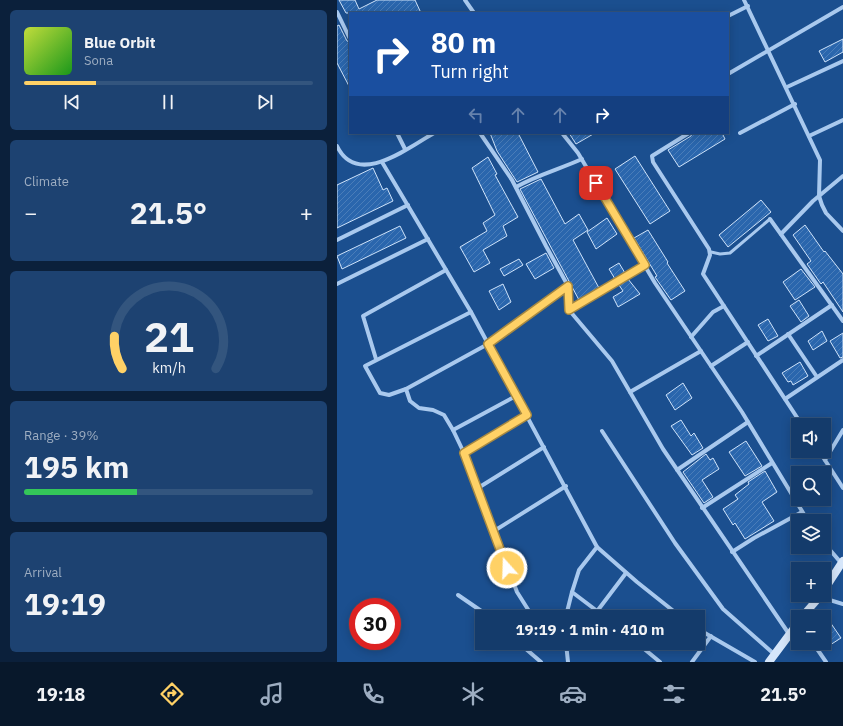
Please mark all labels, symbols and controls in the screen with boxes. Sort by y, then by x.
text: 80 m [431,24,496,61]
icon: right [365,28,417,80]
text: Blue Orbit [84,33,155,52]
text: Sona [84,52,113,69]
text: Turn right [431,60,509,83]
icon: previous [61,91,83,113]
icon: pause [157,91,179,113]
icon: next [254,91,276,113]
icon: left [465,104,487,126]
icon: ahead [507,104,529,126]
icon: ahead [549,104,571,126]
icon: right [591,104,613,126]
pin [579,166,613,200]
icon: arrive [585,172,607,194]
text: Climate [24,173,69,190]
text: 21.5° [130,193,207,232]
text: − [24,198,37,227]
text: + [300,198,313,227]
text: 21 [144,309,193,363]
text: km/h [152,358,185,377]
map controls [791,418,831,650]
button: sound [791,418,831,458]
text: Range · 39% [24,427,98,444]
text: 195 km [24,447,129,486]
button: search [791,466,831,506]
button: layers [791,514,831,554]
position arrow [486,547,528,589]
button: + [791,562,831,602]
text: Arrival [24,564,62,581]
text: 19:19 [24,584,106,623]
speed limit sign: 30 [349,598,401,650]
button: − [791,610,831,650]
text: 19:19 · 1 min · 410 m [516,620,664,639]
icon: directions [158,680,186,708]
icon: music [258,680,286,708]
icon: phone [359,680,387,708]
icon: climate [459,680,487,708]
icon: car [559,680,587,708]
icon: filters [660,680,688,708]
text: 19:18 [36,683,85,706]
text: 21.5° [760,683,807,706]

